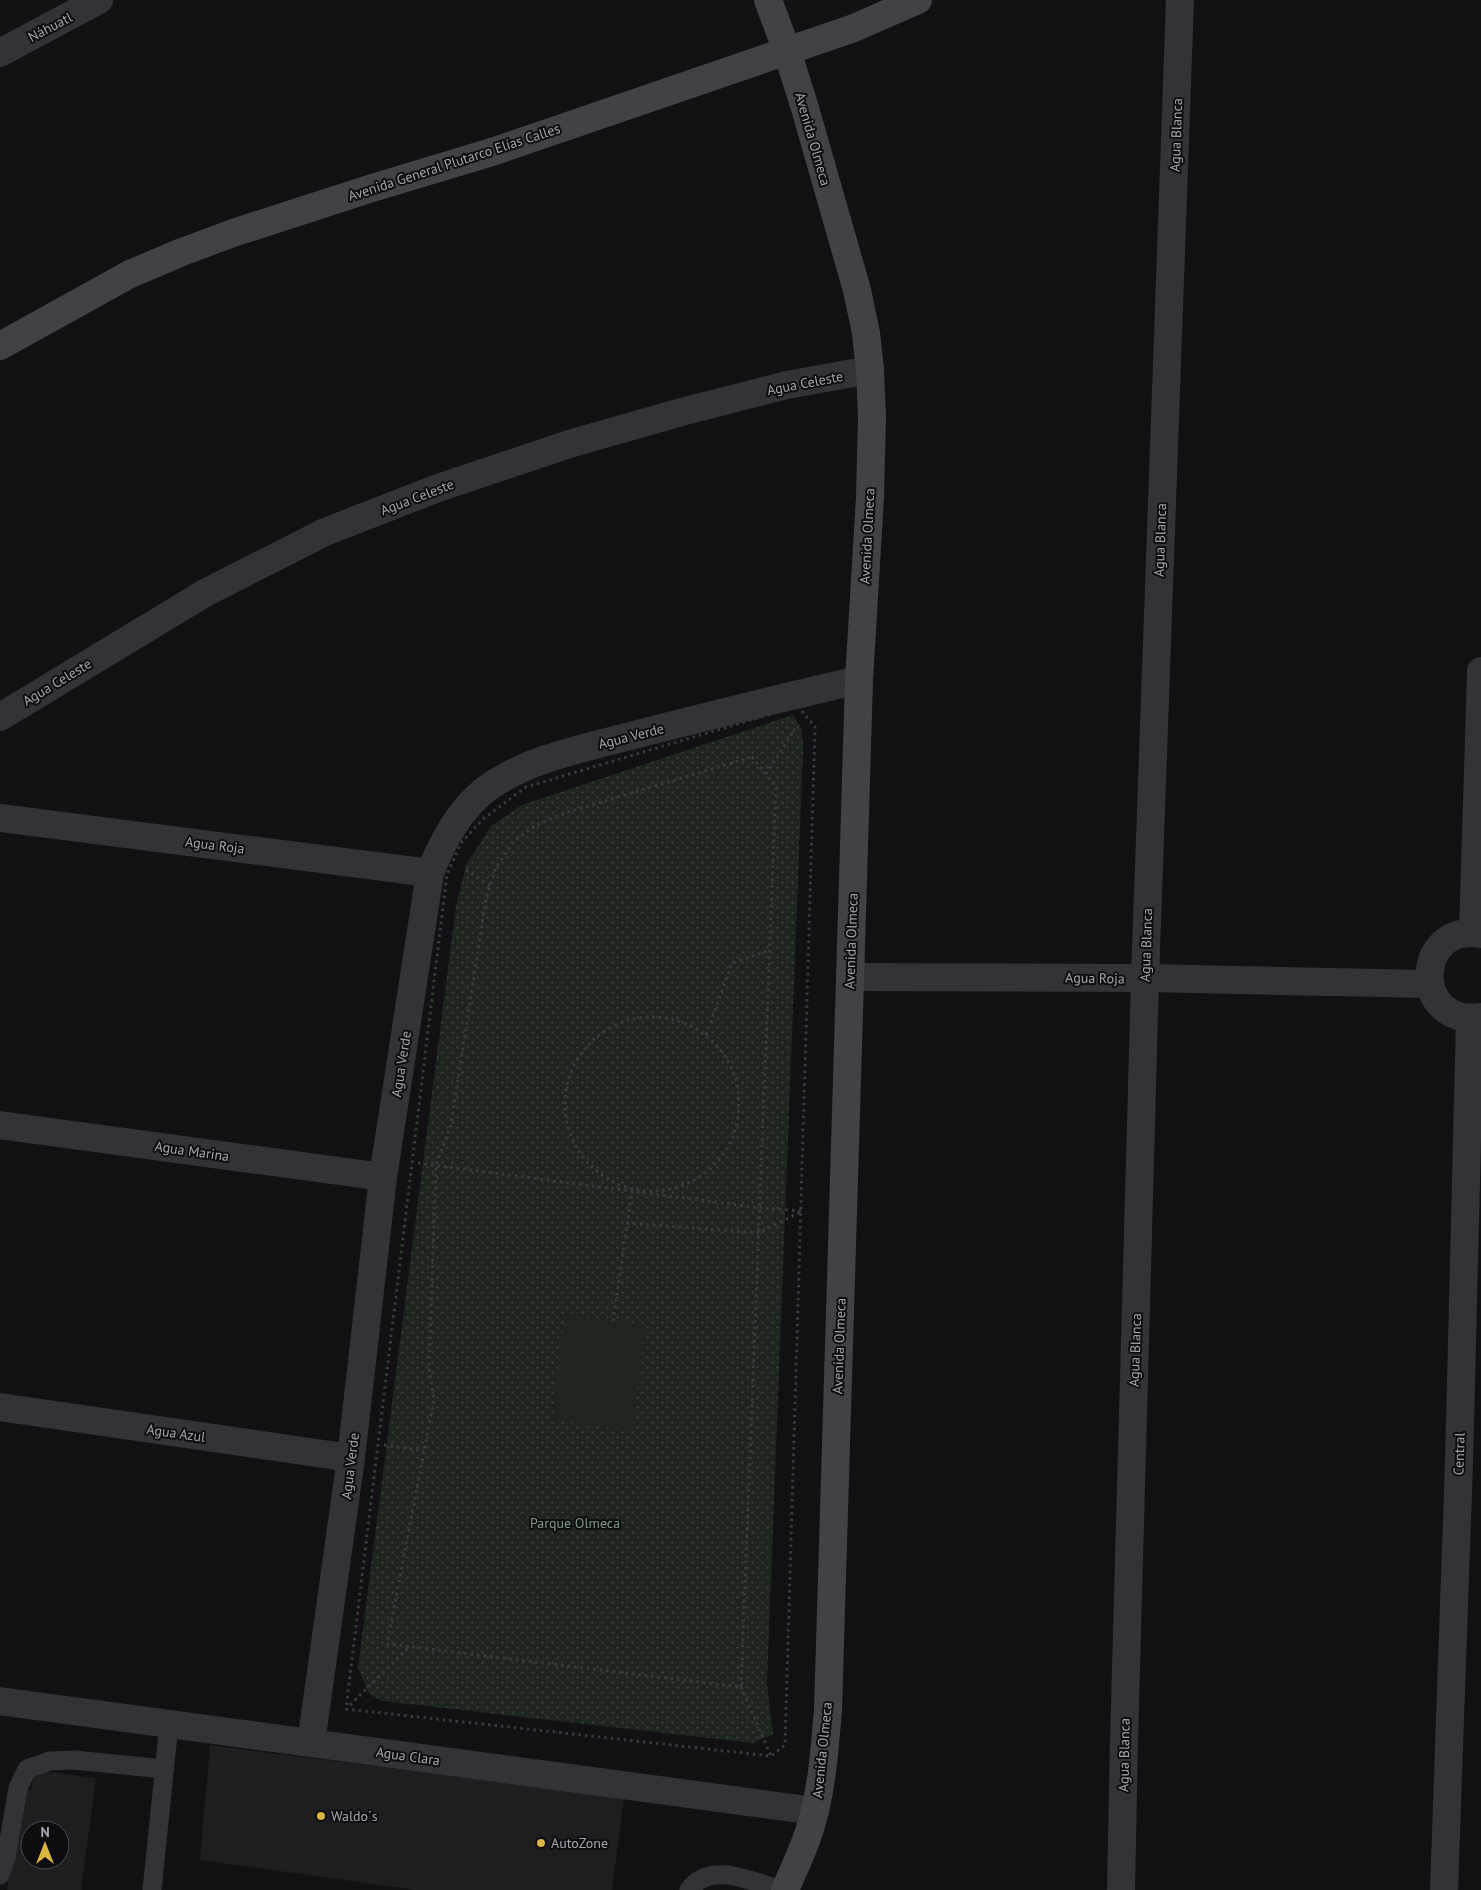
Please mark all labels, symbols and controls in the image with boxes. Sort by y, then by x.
street label: Náhuatl [25,8,75,46]
street label: Avenida Olmeca [791,90,835,188]
street label: Agua Blanca [1166,98,1186,172]
street label: Avenida General Plutarco Elías Calles [346,119,562,205]
street label: Agua Celeste [765,367,845,399]
street label: Agua Celeste [378,475,456,519]
street label: Avenida Olmeca [855,487,879,585]
street label: Agua Blanca [1150,503,1170,577]
street label: Agua Celeste [19,654,95,710]
street label: Agua Verde [596,719,666,753]
street label: Agua Roja [184,832,246,858]
street label: Avenida Olmeca [840,893,862,989]
street label: Agua Blanca [1136,908,1156,982]
street label: Agua Roja [1065,968,1125,988]
street label: Agua Verde [387,1030,415,1098]
street label: Agua Marina [154,1137,230,1165]
street label: Avenida Olmeca [828,1298,850,1394]
street label: Agua Blanca [1125,1313,1145,1387]
street label: Agua Azul [145,1420,207,1446]
street label: Agua Verde [337,1432,363,1500]
street label: Central [1449,1432,1469,1476]
park label: Parque Olmeca [530,1514,620,1532]
street label: Avenida Olmeca [808,1701,836,1799]
street label: Agua Blanca [1114,1718,1134,1792]
street label: Agua Clara [375,1743,441,1769]
place label: Waldo´s [331,1807,378,1825]
marker: Waldo´s [315,1810,327,1822]
north arrow [20,1820,70,1870]
text: N [40,1823,50,1841]
place label: AutoZone [551,1834,608,1852]
marker: AutoZone [535,1837,547,1849]

